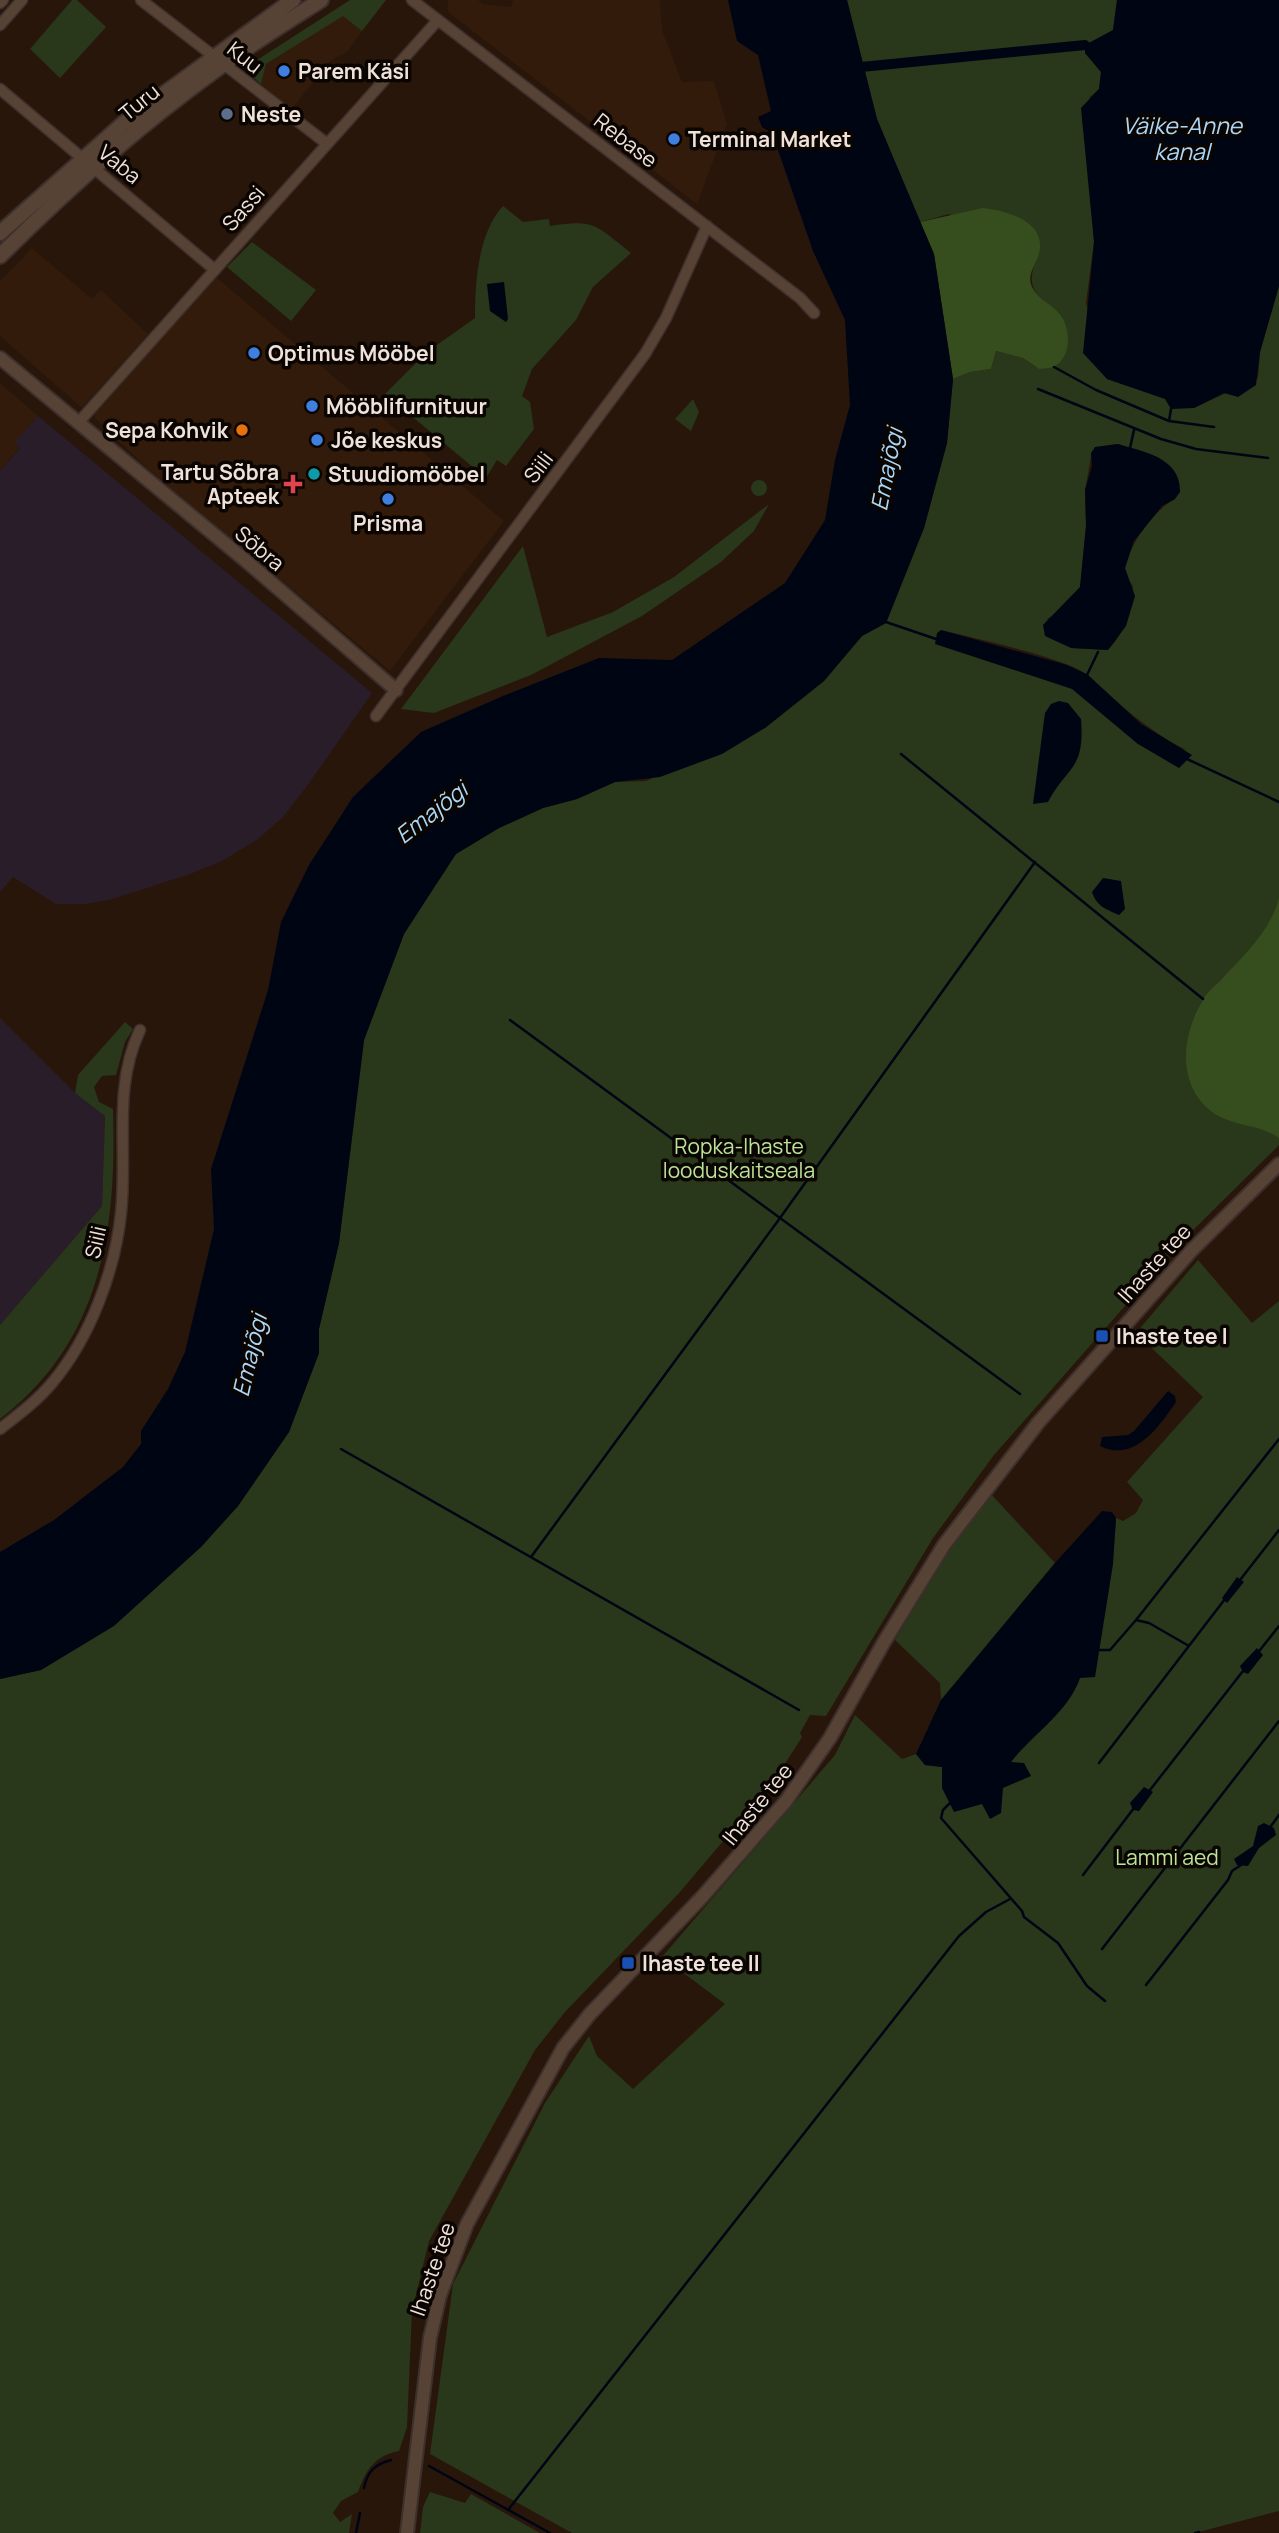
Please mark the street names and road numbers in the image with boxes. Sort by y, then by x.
street label: Kuu [222,35,268,79]
street label: Turu [113,77,165,127]
street label: Rebase [589,107,663,173]
street label: Vaba [93,138,147,190]
street label: Sassi [216,179,270,237]
street label: Siili [517,446,559,488]
street label: Sõbra [229,519,291,577]
street label: Ihaste tee [1111,1218,1197,1308]
street label: Siili [78,1223,112,1261]
street label: Ihaste tee [716,1757,798,1851]
street label: Ihaste tee [403,2219,461,2319]

